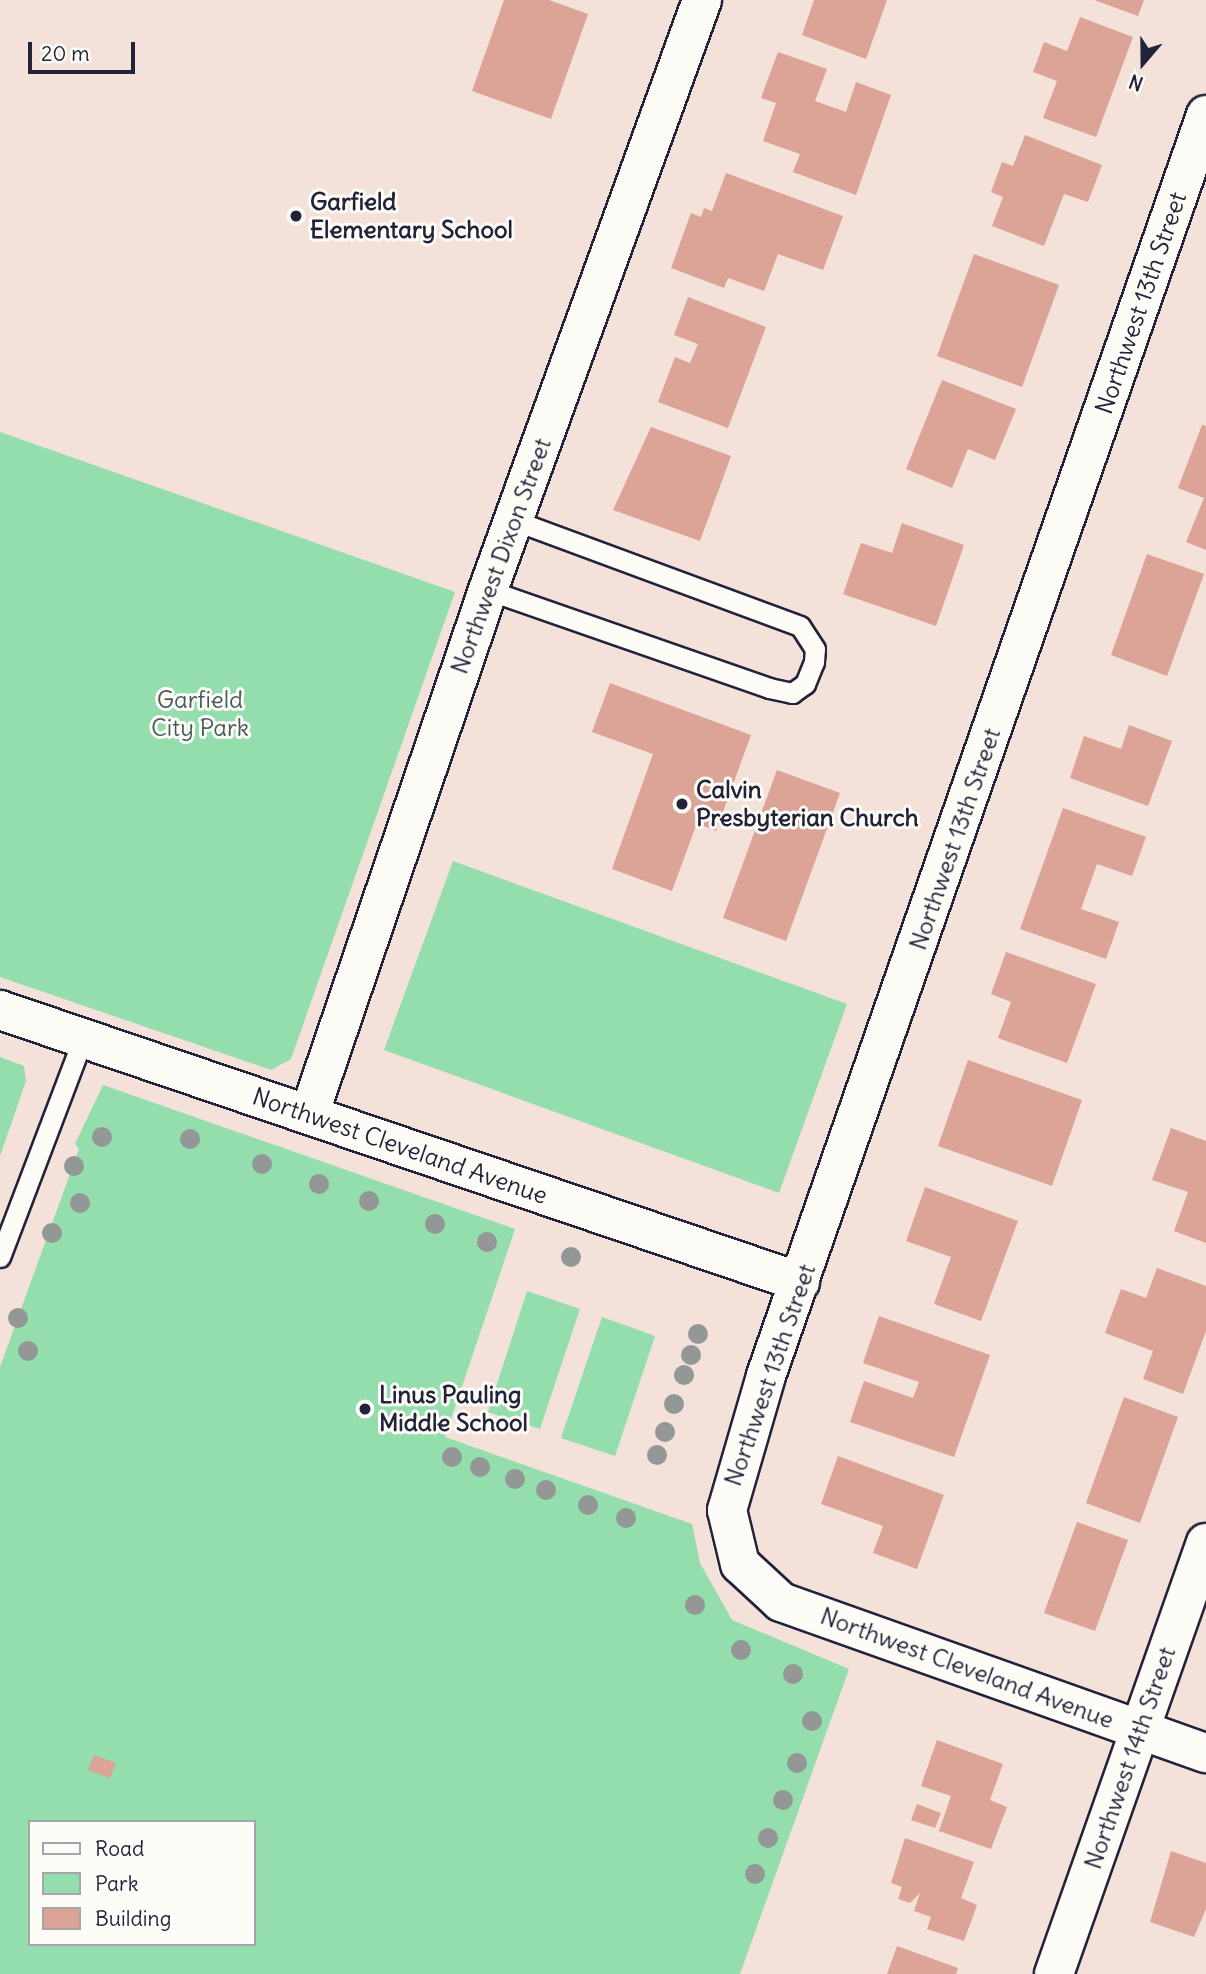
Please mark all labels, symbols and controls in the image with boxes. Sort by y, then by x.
scale bar [32,28,138,72]
north arrow [1108,28,1178,98]
text: 20 m [41,40,90,67]
text: N [1126,69,1146,96]
place label: Garfield Elementary School [310,188,513,244]
street label: Northwest 13th Street [1089,188,1193,418]
marker: Garfield Elementary School [288,208,304,224]
street label: Northwest Dixon Street [445,434,557,678]
park label: Garfield City Park [151,686,249,742]
street label: Northwest 13th Street [903,724,1007,954]
place label: Calvin Presbyterian Church [696,776,919,832]
marker: Calvin Presbyterian Church [674,796,690,812]
street label: Northwest Cleveland Avenue [249,1082,551,1210]
street label: Northwest 13th Street [718,1260,822,1490]
place label: Linus Pauling Middle School [379,1381,528,1437]
marker: Linus Pauling Middle School [357,1401,373,1417]
street label: Northwest Cleveland Avenue [816,1601,1118,1735]
street label: Northwest 14th Street [1078,1643,1182,1873]
legend [28,1820,256,1946]
text: Road [95,1835,144,1862]
text: Park [95,1870,138,1897]
text: Building [95,1905,171,1932]

